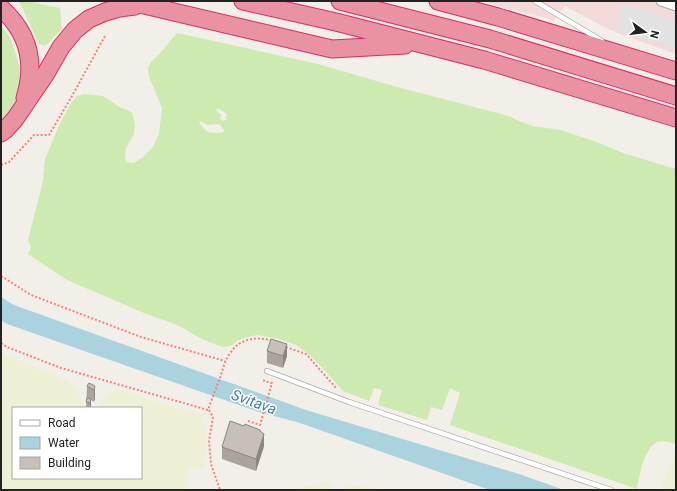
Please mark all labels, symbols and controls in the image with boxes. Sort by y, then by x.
north arrow [625,12,665,52]
text: N [647,29,661,40]
water label: Svitava [229,386,279,418]
legend [12,407,142,479]
text: Road [48,416,76,430]
text: Water [48,436,79,450]
text: Building [48,456,91,470]

